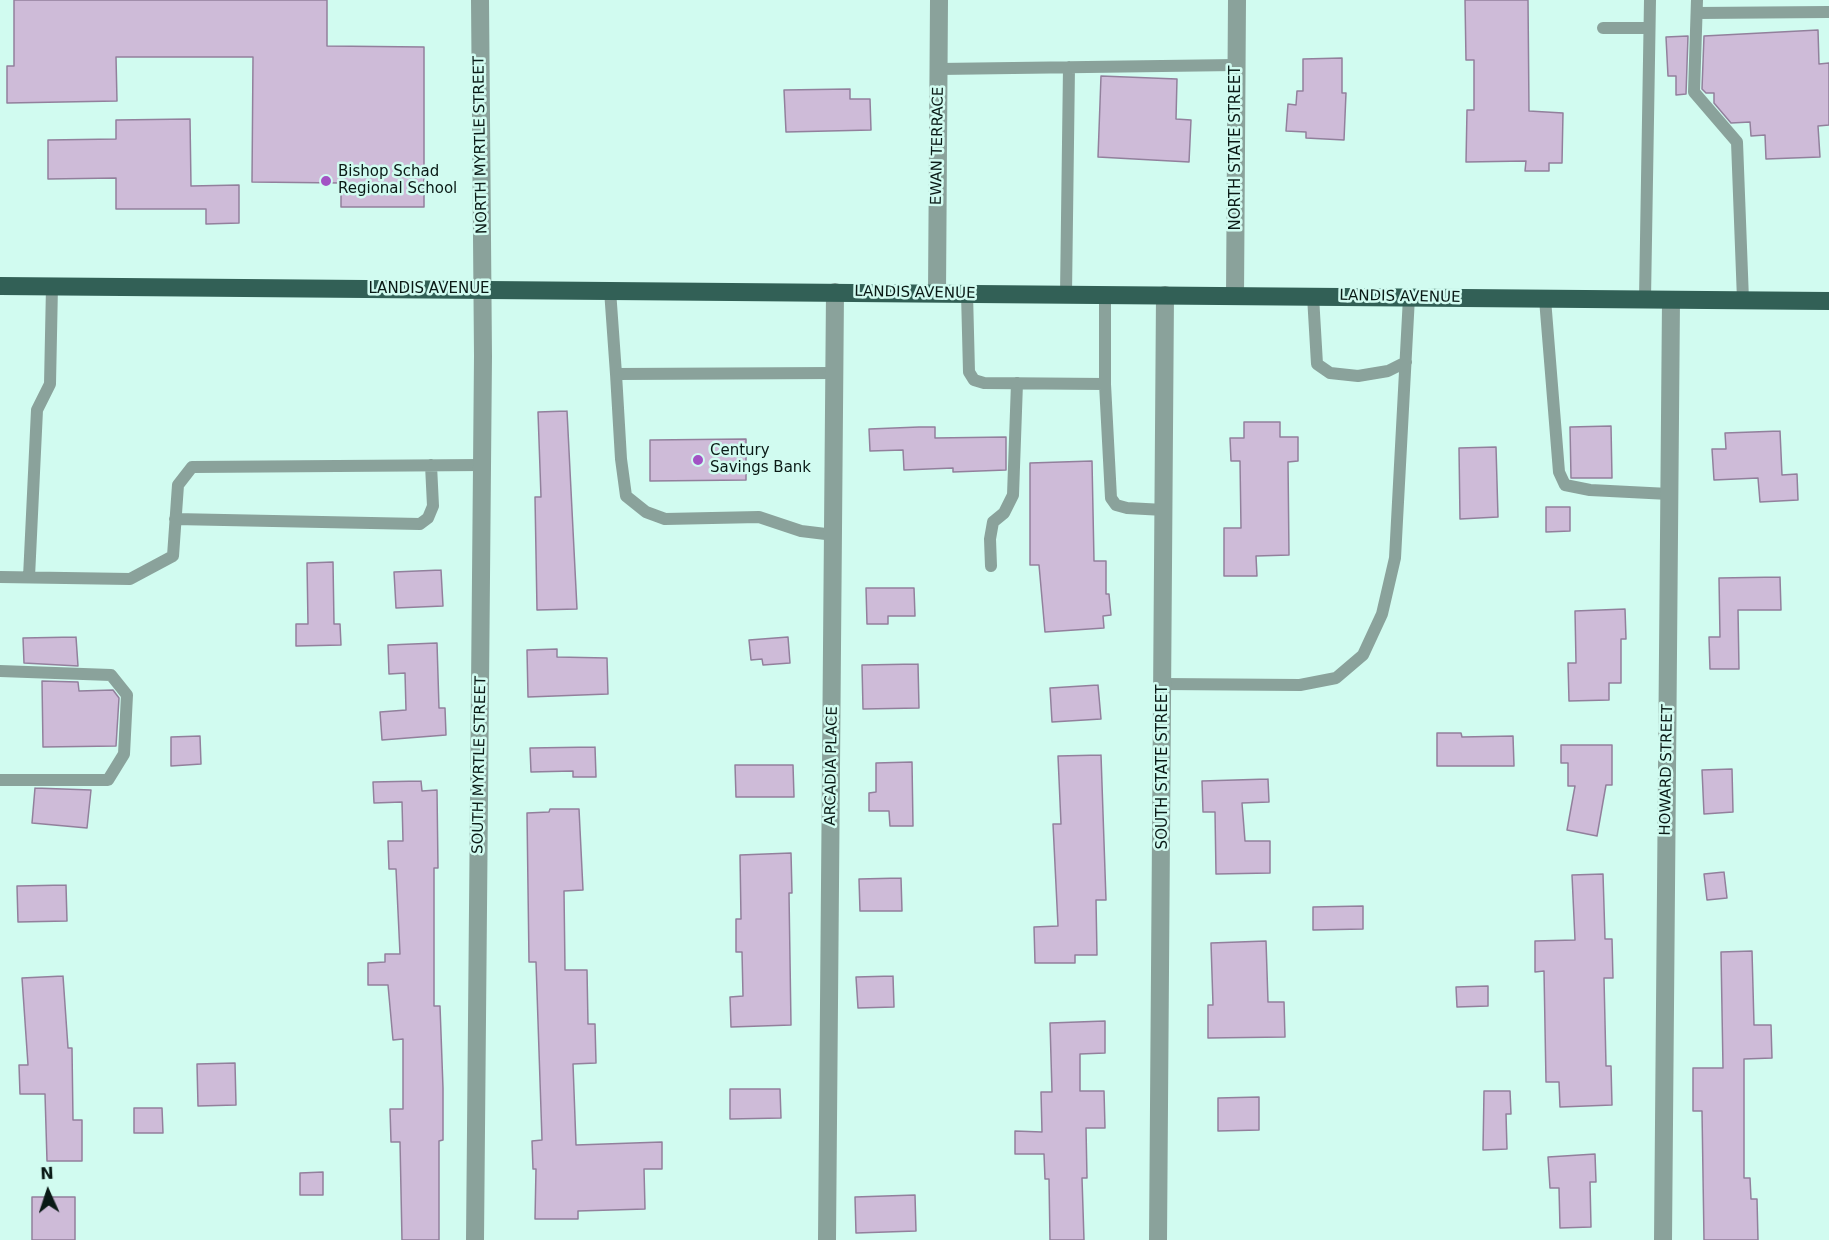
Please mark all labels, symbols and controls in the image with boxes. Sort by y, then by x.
street label: NORTH MYRTLE STREET [470,56,492,234]
street label: NORTH STATE STREET [1227,66,1245,230]
street label: EWAN TERRACE [928,87,948,205]
place label: Bishop Schad Regional School [338,163,457,198]
marker: Bishop Schad Regional School [319,174,333,188]
street label: LANDIS AVENUE [368,280,490,298]
street label: LANDIS AVENUE [854,283,976,303]
street label: LANDIS AVENUE [1339,287,1461,307]
place label: Century Savings Bank [710,442,811,477]
marker: Century Savings Bank [691,453,705,467]
street label: SOUTH MYRTLE STREET [469,676,491,854]
street label: SOUTH STATE STREET [1154,685,1172,849]
street label: HOWARD STREET [1657,704,1677,836]
street label: ARCADIA PLACE [822,706,842,826]
north arrow [18,1162,78,1222]
text: N [40,1164,54,1183]

